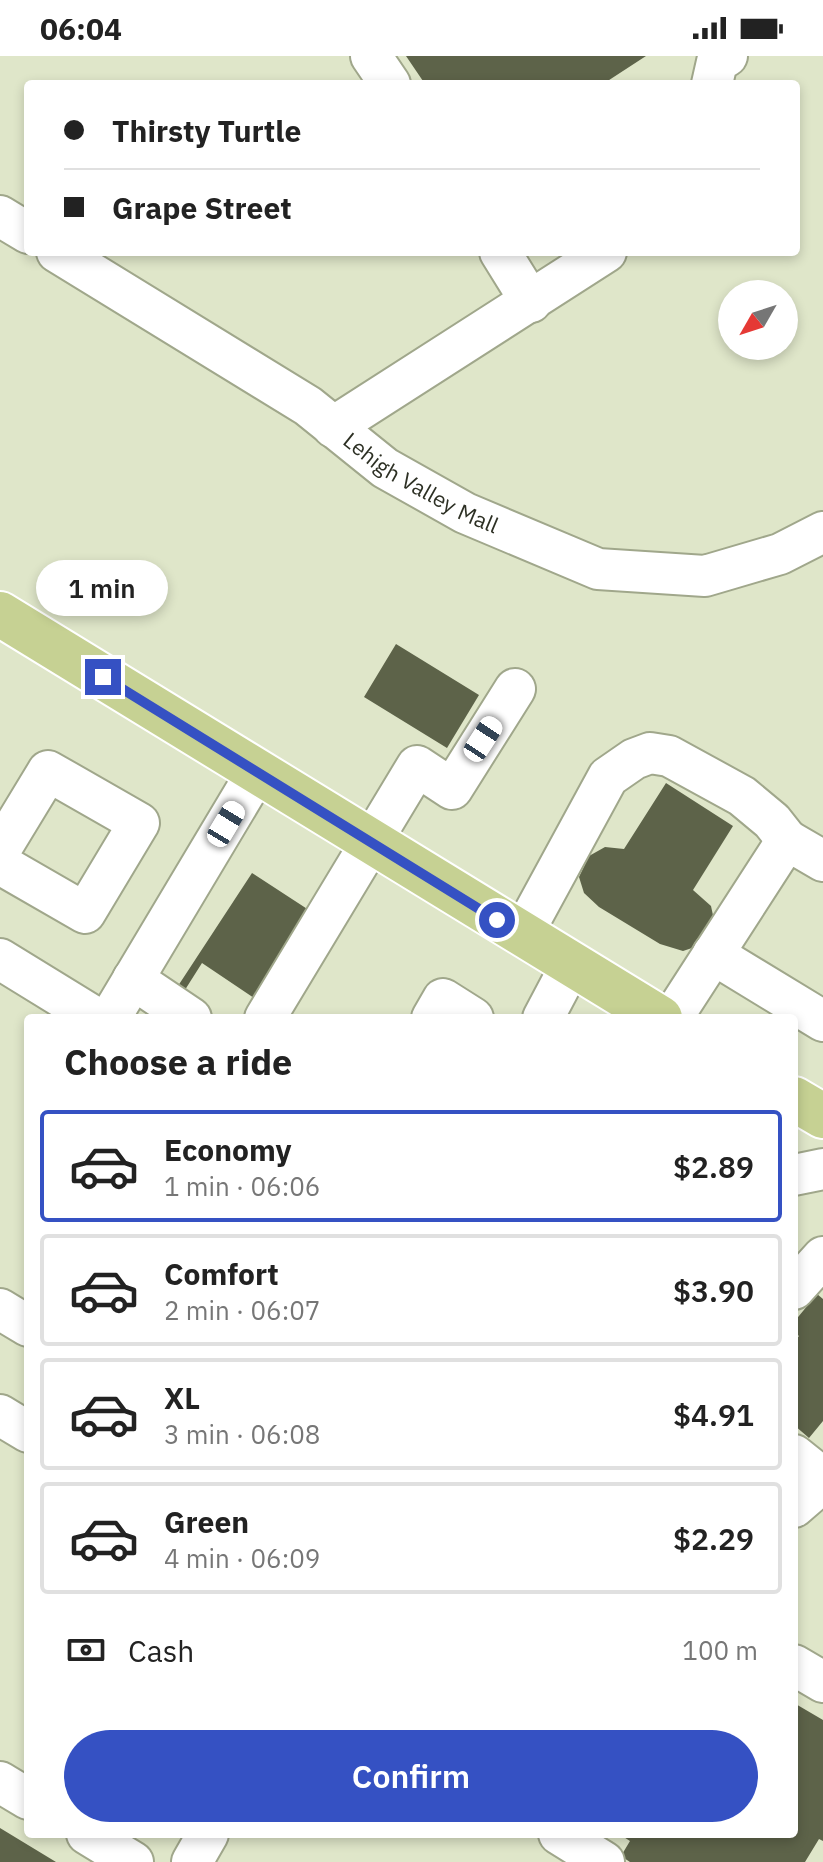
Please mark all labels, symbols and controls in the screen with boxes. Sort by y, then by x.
text: 06:04 [40,9,122,48]
text: Thirsty Turtle [112,111,301,150]
text: Grape Street [112,188,292,227]
north arrow [718,280,798,360]
map controls [718,280,798,360]
street label: Lehigh Valley Mall [338,425,503,539]
callout: 1 min [37,561,169,617]
text: 1 min [68,571,136,605]
route end [85,659,121,695]
car [460,712,506,766]
car [203,797,249,851]
route start [479,902,515,938]
text: Choose a ride [64,1038,292,1085]
icon: car [68,1130,140,1202]
text: Economy [164,1130,292,1169]
text: $2.89 [673,1147,754,1186]
text: 1 min · 06:06 [164,1169,320,1203]
icon: car [68,1254,140,1326]
text: Comfort [164,1254,279,1293]
text: $3.90 [673,1271,754,1310]
text: 2 min · 06:07 [164,1293,320,1327]
icon: car [68,1378,140,1450]
text: XL [164,1378,200,1417]
text: $4.91 [673,1395,754,1434]
text: 3 min · 06:08 [164,1417,320,1451]
icon: car [68,1502,140,1574]
text: Green [164,1502,249,1541]
text: $2.29 [673,1519,754,1558]
text: 4 min · 06:09 [164,1541,320,1575]
icon: cash [64,1628,108,1672]
text: Cash [128,1631,194,1670]
text: 100 m [682,1633,758,1667]
button: Confirm [64,1730,758,1822]

